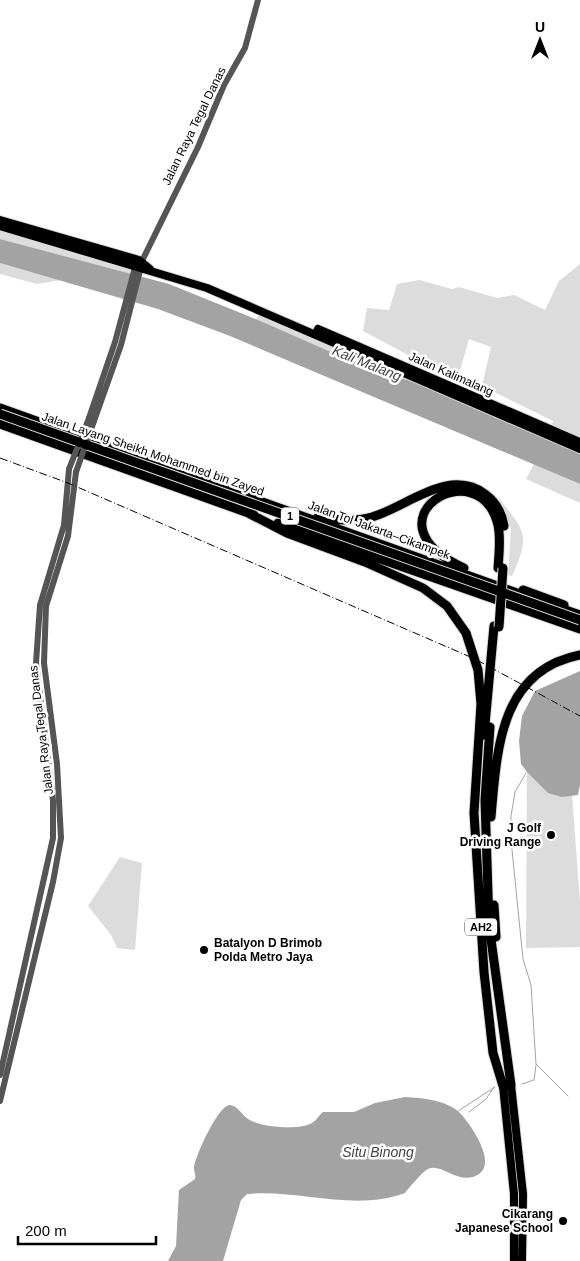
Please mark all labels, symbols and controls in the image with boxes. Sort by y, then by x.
north arrow [515,15,565,65]
text: U [535,19,545,35]
street label: Jalan Raya Tegal Danas [159,65,229,187]
water label: Kali Malang [330,342,404,384]
street label: Jalan Kalimalang [406,349,496,399]
street label: Jalan Layang Sheikh Mohammed bin Zayed [40,409,266,499]
street label: Jalan Tol Jakarta–Cikampek [306,498,453,563]
road number: 1 [281,508,299,524]
street label: Jalan Raya Tegal Danas [26,665,56,795]
place label: J Golf Driving Range [460,821,542,849]
marker: J Golf Driving Range [545,829,557,841]
road number: AH2 [465,919,497,936]
place label: Batalyon D Brimob Polda Metro Jaya [214,936,322,964]
marker: Batalyon D Brimob Polda Metro Jaya [198,944,210,956]
water label: Situ Binong [342,1144,414,1160]
place label: Cikarang Japanese School [455,1207,553,1235]
scale bar [18,1214,155,1246]
marker: Cikarang Japanese School [557,1215,569,1227]
text: 200 m [25,1222,67,1239]

